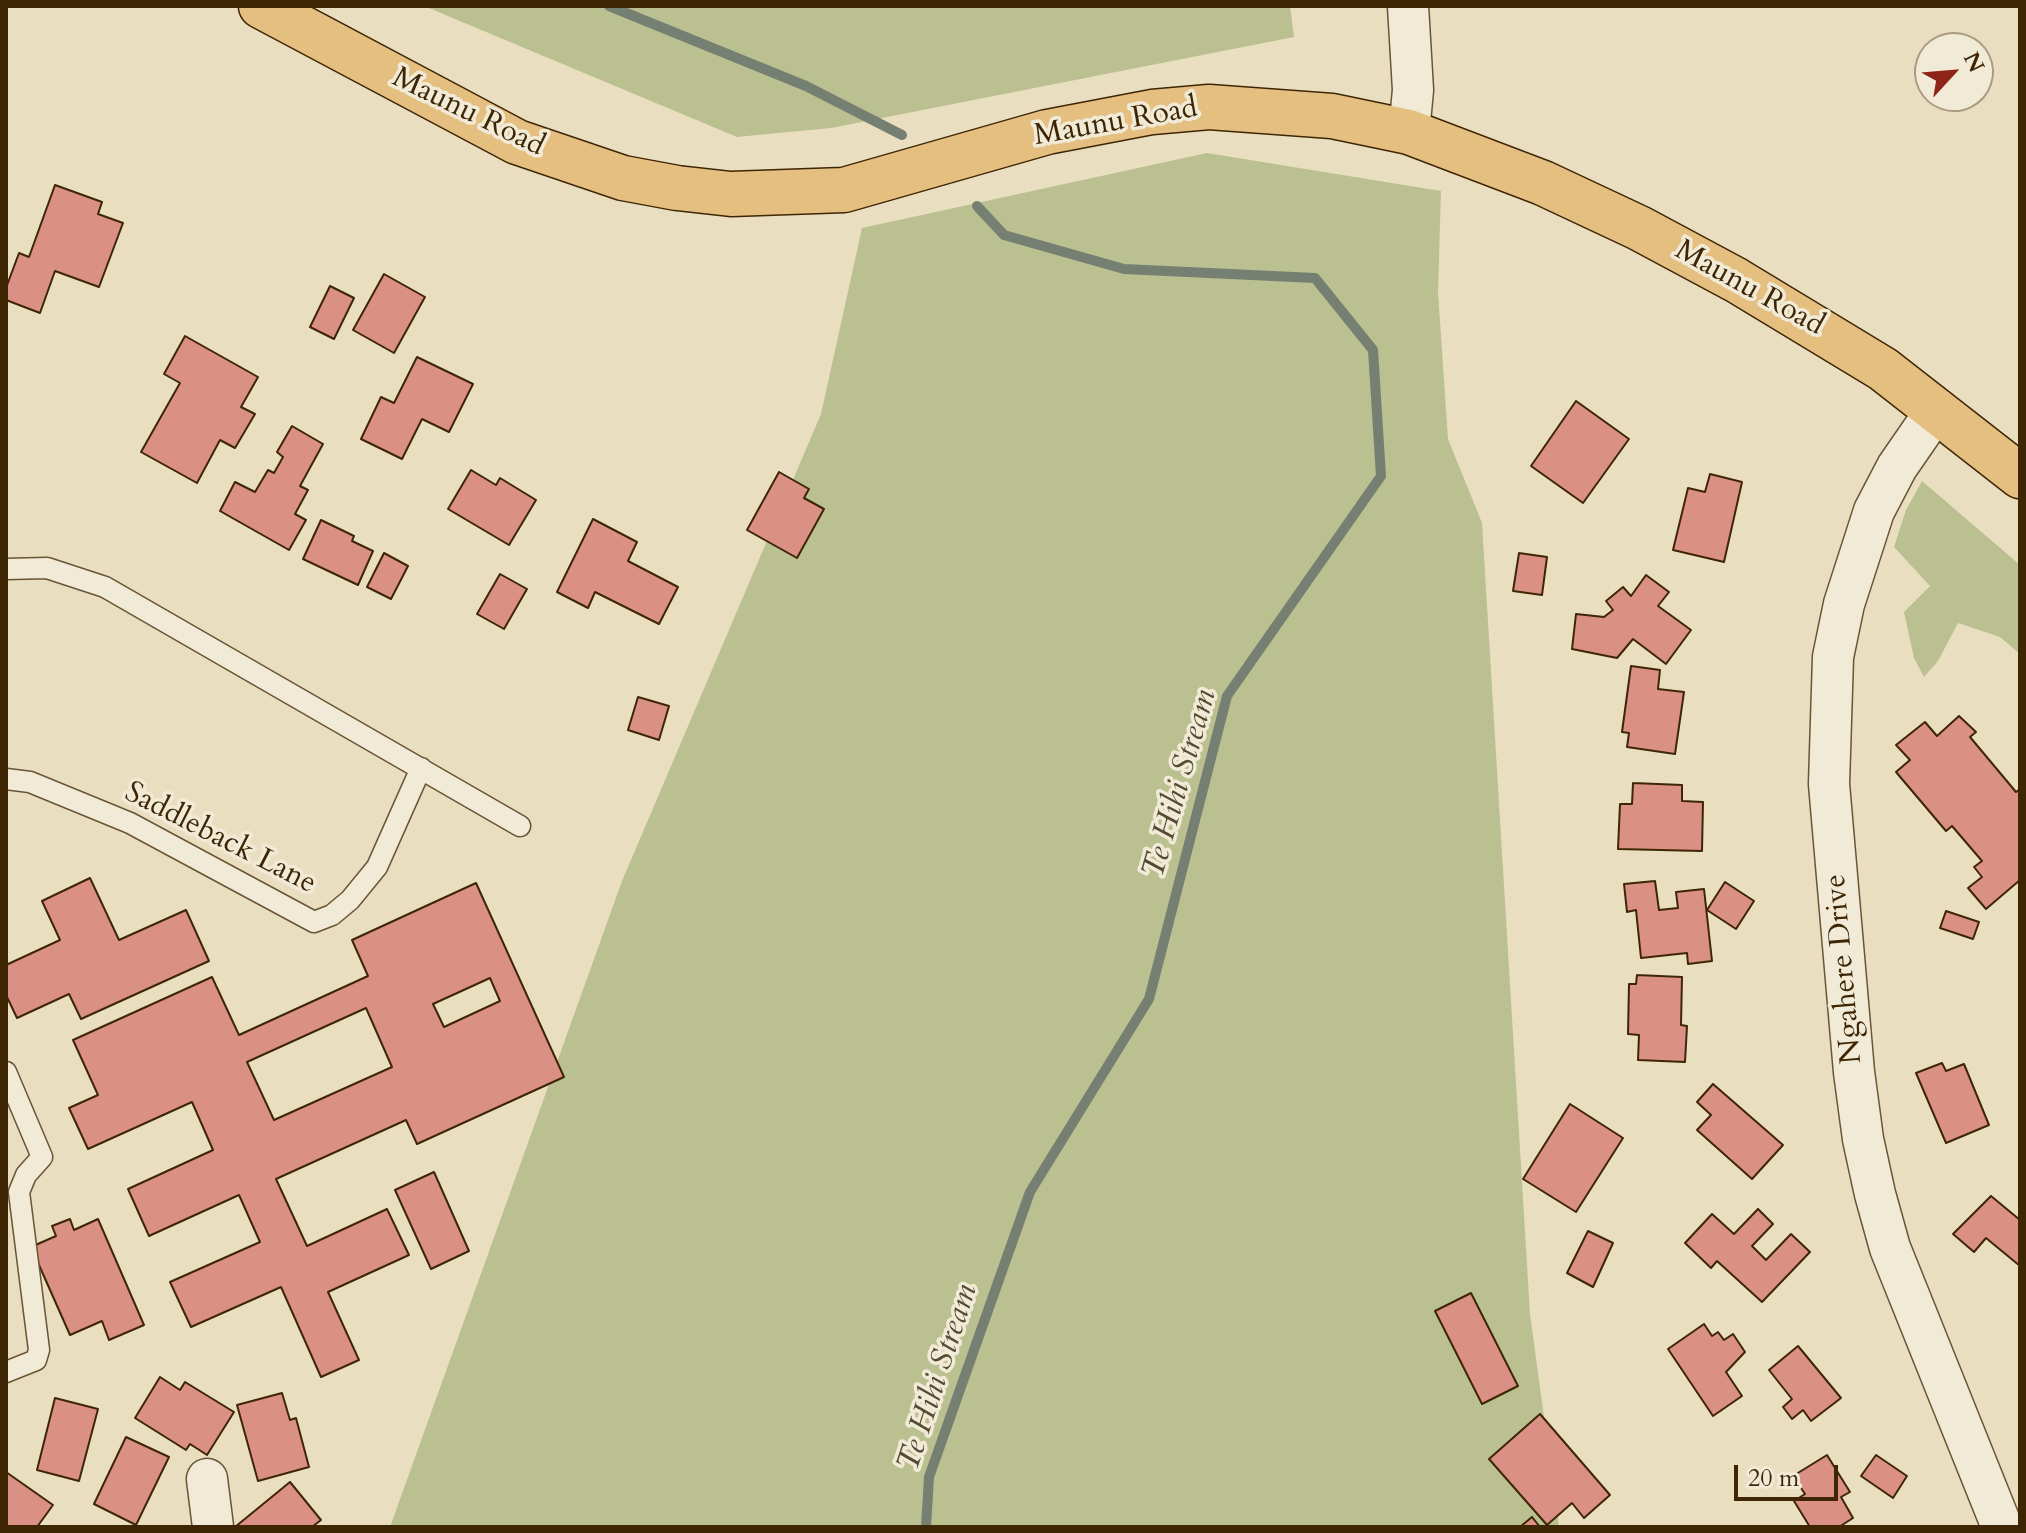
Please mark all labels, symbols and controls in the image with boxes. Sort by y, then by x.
north arrow [1914,32,1994,112]
text: N [1956,47,1991,78]
street label: Maunu Road [386,61,550,165]
street label: Maunu Road [1032,91,1200,155]
street label: Maunu Road [1668,233,1830,345]
water label: Te Hihi Stream [1136,685,1226,883]
street label: Saddleback Lane [118,775,322,903]
street label: Ngahere Drive [1819,872,1871,1066]
water label: Te Hihi Stream [891,1280,987,1476]
scale bar [1738,1449,1842,1499]
text: 20 m [1748,1462,1799,1495]

